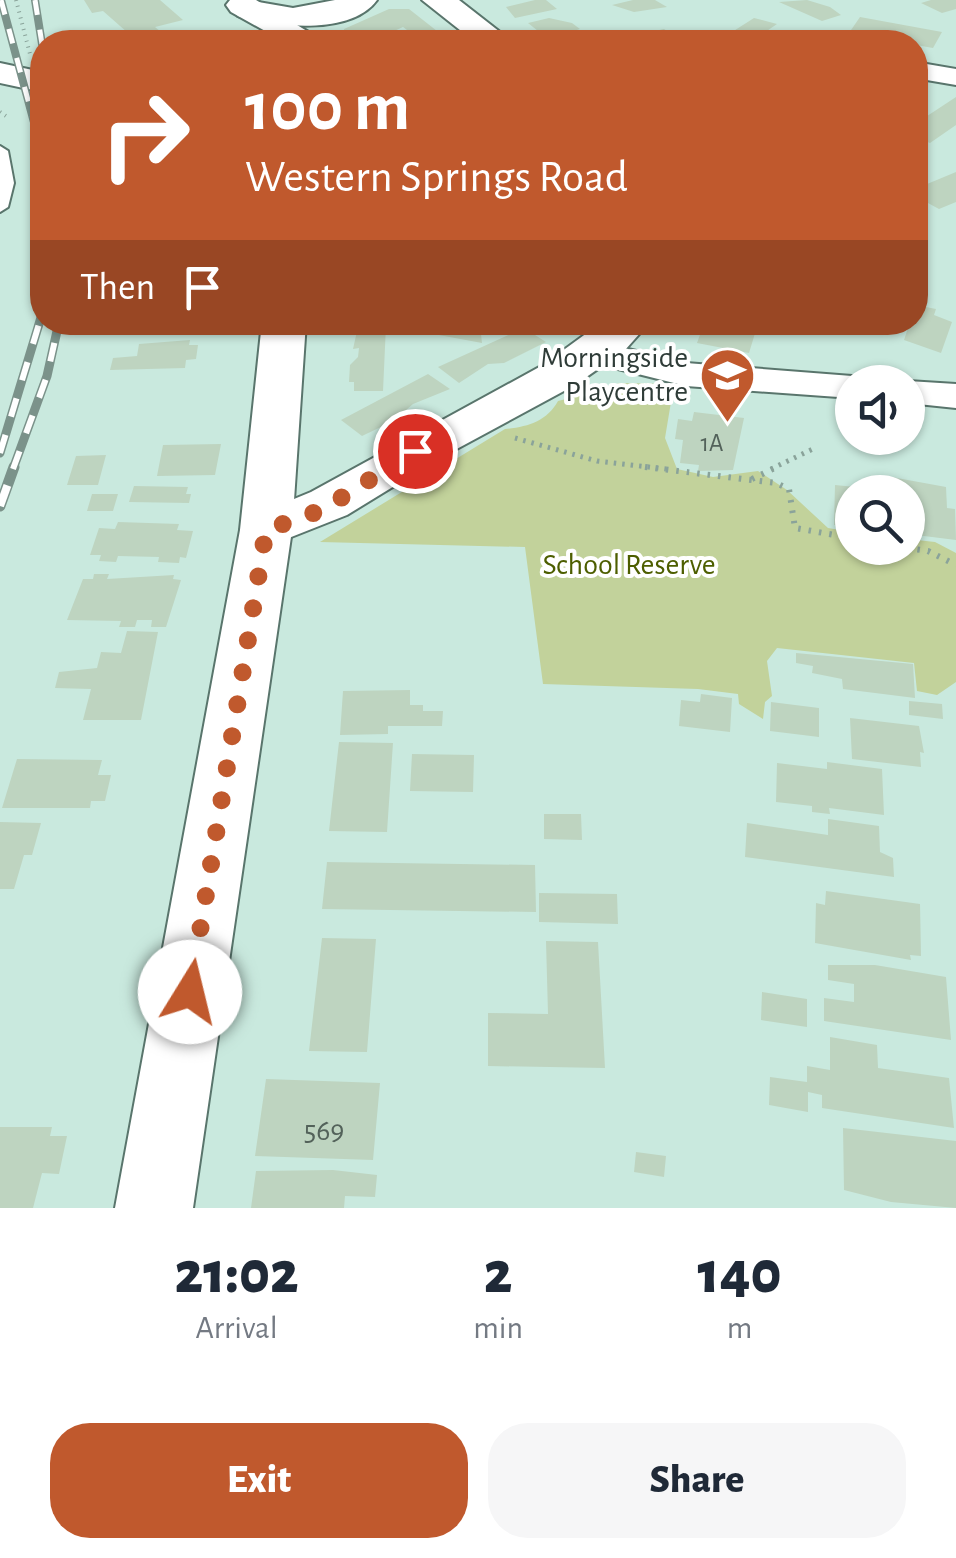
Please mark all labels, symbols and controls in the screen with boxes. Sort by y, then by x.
icon: right [80,70,210,200]
text: 100 m [245,73,410,143]
text: Western Springs Road [245,155,628,200]
icon: arrive [175,260,230,315]
text: Then [80,269,155,307]
place label: Morningside Playcentre [540,343,688,407]
school or university icon: Morningside Playcentre [697,345,757,424]
map controls [835,365,925,565]
button: sound [835,365,925,455]
pin [373,409,458,494]
icon: arrive [388,424,443,479]
house number: 1A [700,431,724,456]
button: search [835,475,925,565]
park label: School Reserve [542,550,716,580]
position arrow [138,940,242,1044]
house number: 569 [304,1116,344,1146]
text: 21:02 [174,1244,299,1304]
text: 2 [484,1244,513,1304]
text: 140 [698,1244,782,1304]
text: Arrival [195,1312,278,1344]
text: min [473,1312,523,1344]
text: m [727,1312,752,1344]
button: Exit [50,1423,468,1538]
button: Share [488,1423,906,1538]

